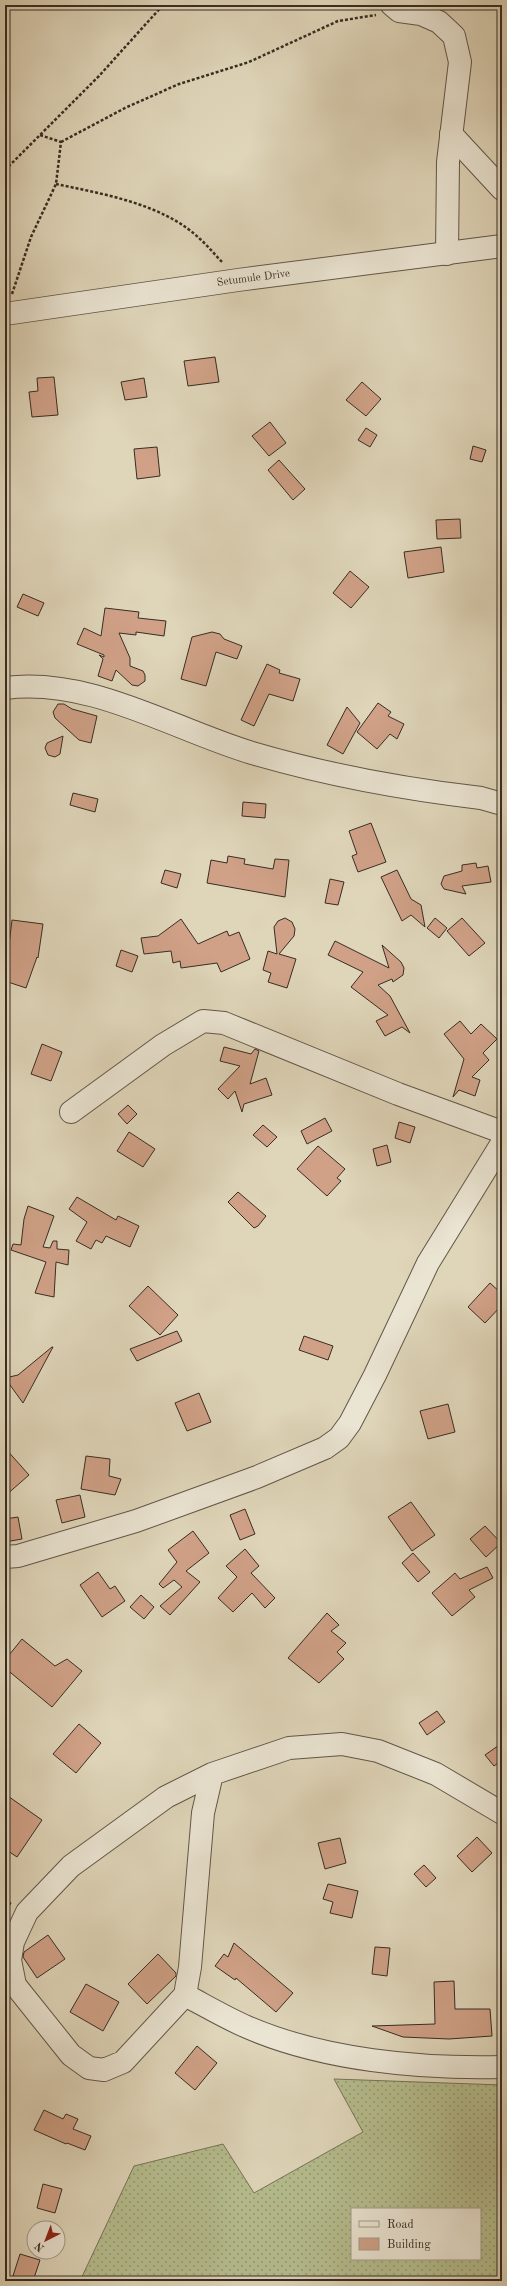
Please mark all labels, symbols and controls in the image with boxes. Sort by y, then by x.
street label: Setumule Drive [216,268,291,289]
legend [351,2208,481,2260]
text: Road [387,2219,414,2231]
north arrow [26,2220,66,2260]
text: N [33,2239,47,2253]
text: Building [387,2239,431,2251]

